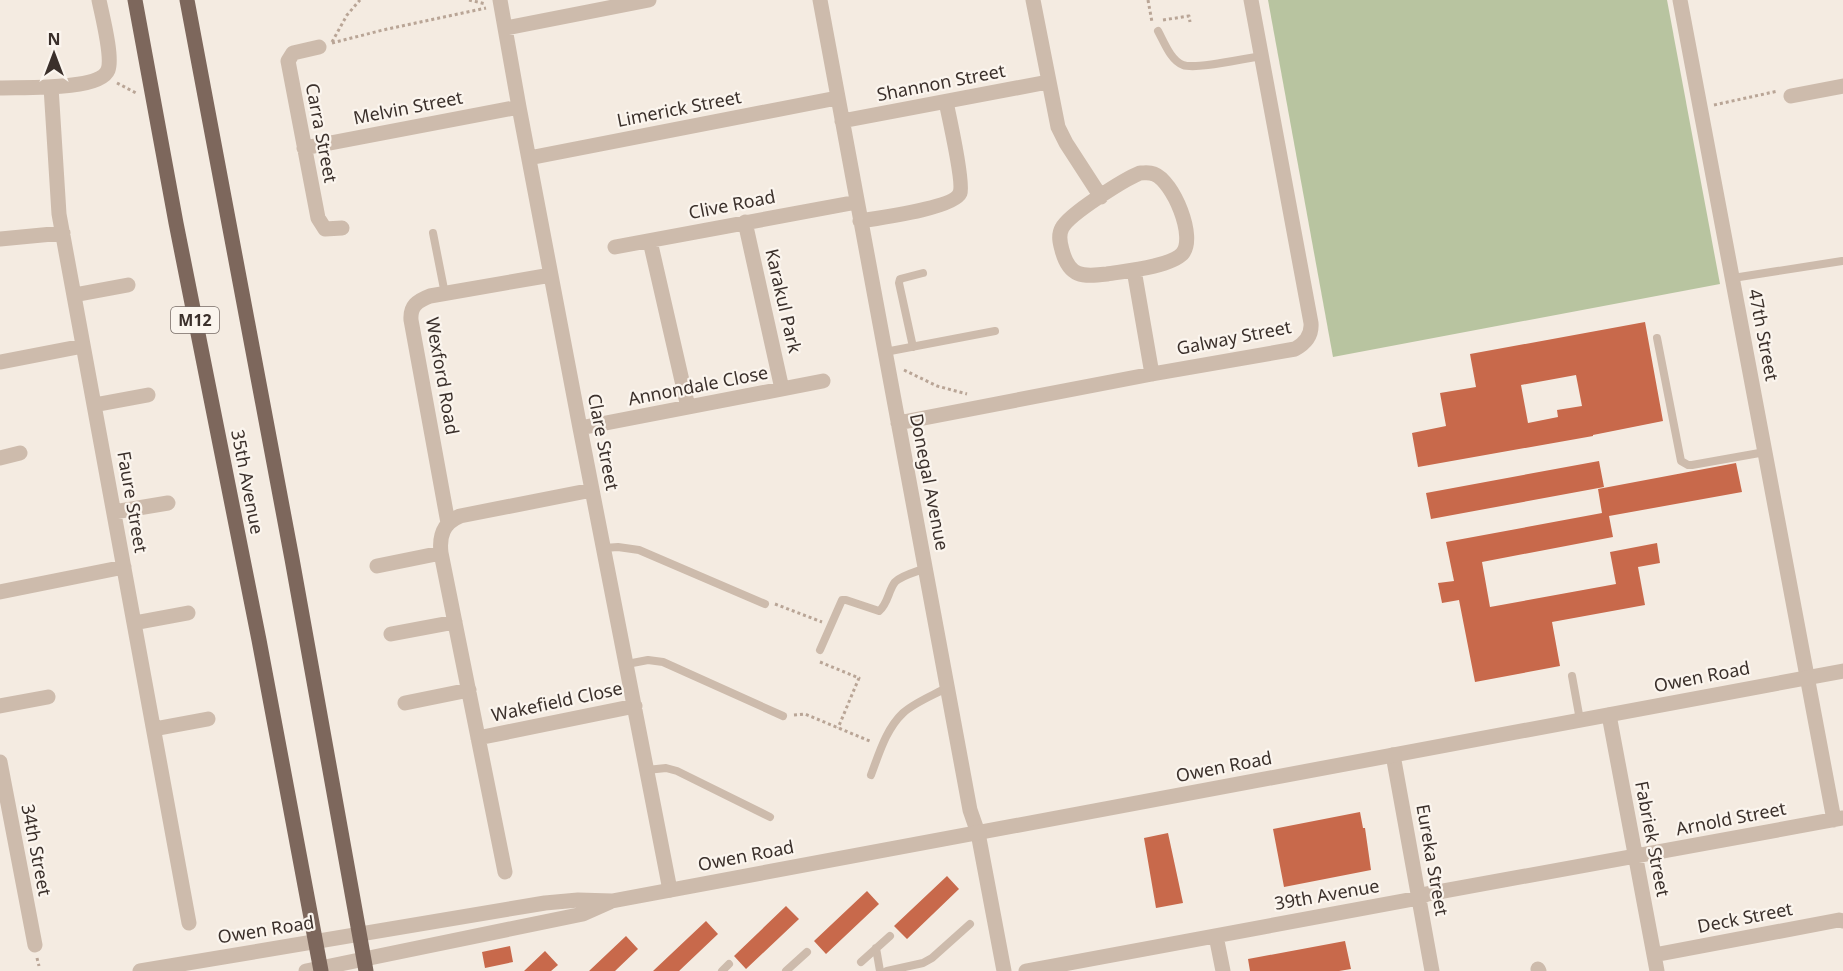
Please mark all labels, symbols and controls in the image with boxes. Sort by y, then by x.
north arrow [24,24,84,84]
text: N [47,28,61,50]
street label: Shannon Street [875,58,1008,106]
street label: Carra Street [301,81,343,185]
street label: Limerick Street [615,84,744,132]
street label: Melvin Street [351,85,465,129]
street label: Clive Road [686,184,777,224]
street label: Karakul Park [760,246,808,356]
street label: 47th Street [1743,287,1785,383]
road number: M12 [171,307,219,333]
street label: Galway Street [1174,314,1294,360]
street label: Wexford Road [421,315,465,436]
street label: Annondale Close [626,360,770,410]
street label: Clare Street [583,391,625,493]
street label: Donegal Avenue [905,411,955,552]
street label: 35th Avenue [226,427,270,536]
street label: Faure Street [112,449,154,555]
street label: Owen Road [1652,655,1752,697]
street label: Wakefield Close [489,675,624,727]
street label: Owen Road [1174,745,1274,787]
street label: Fabriek Street [1630,779,1676,899]
street label: Arnold Street [1674,795,1788,840]
street label: 34th Street [16,802,58,898]
street label: Eureka Street [1411,802,1455,918]
street label: Owen Road [696,834,796,876]
street label: 39th Avenue [1273,873,1381,915]
street label: Deck Street [1695,896,1795,938]
street label: Owen Road [216,910,316,948]

